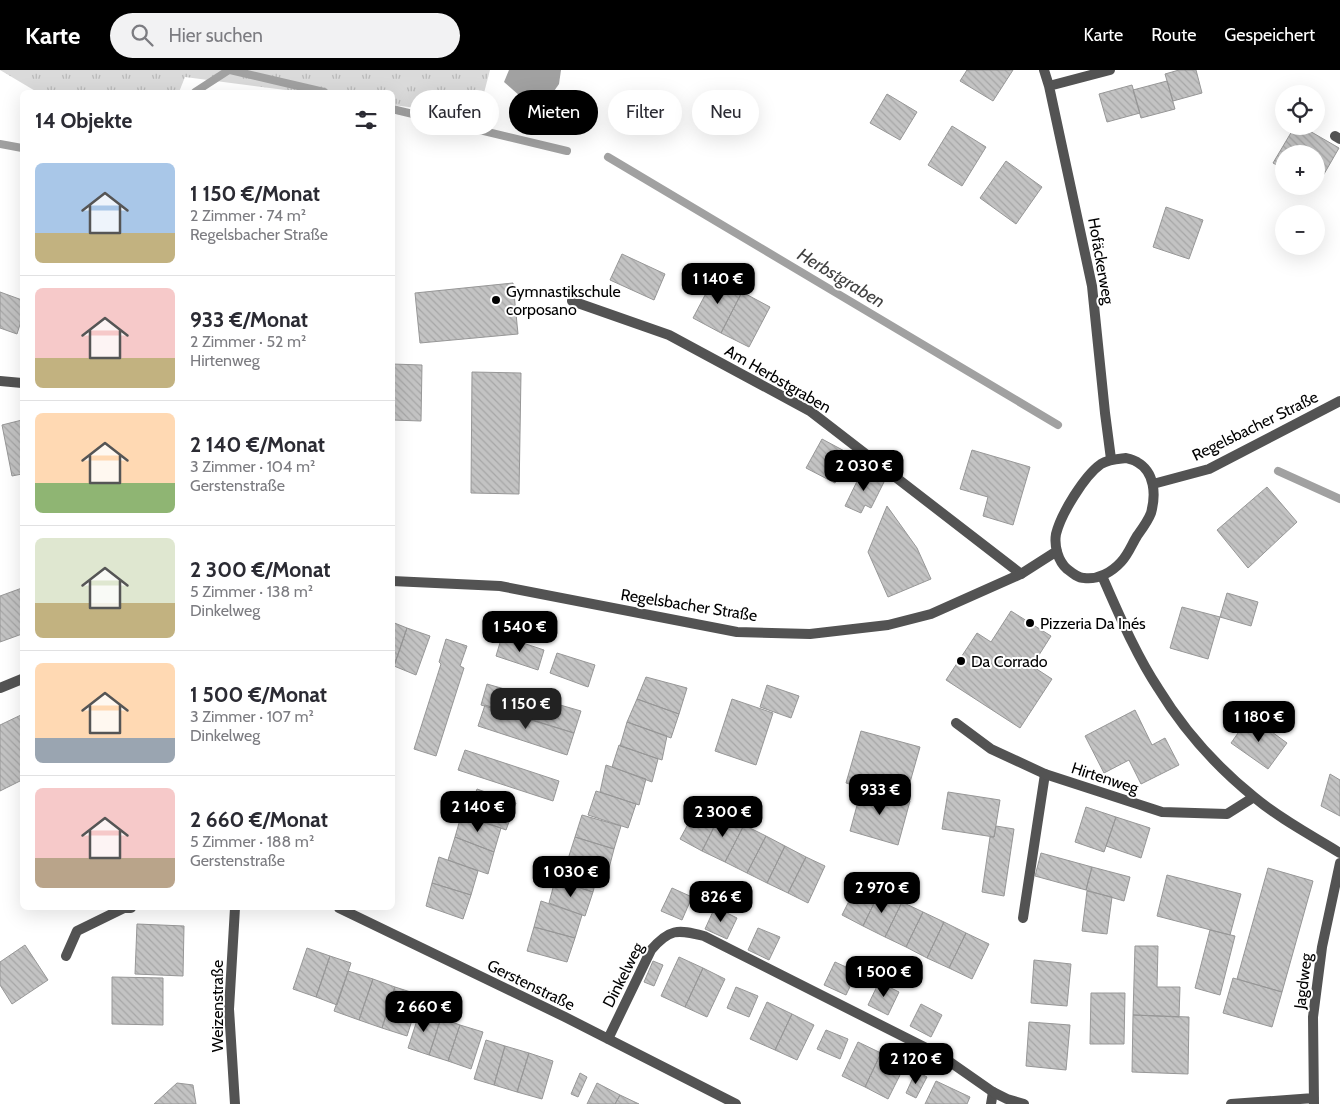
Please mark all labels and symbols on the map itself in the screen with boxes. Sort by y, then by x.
street label: Hofäckerweg [1084,216,1118,307]
water label: Herbstgraben [793,243,889,313]
pin: 1 140 € [672,262,764,305]
place label: Gymnastikschule corposano [506,282,621,319]
marker: Gymnastikschule corposano [490,294,502,306]
street label: Am Herbstgraben [722,341,834,417]
street label: Regelsbacher Straße [1189,387,1321,465]
pin: 2 030 € [818,450,910,492]
street label: Regelsbacher Straße [619,585,759,625]
pin: 1 540 € [474,610,566,653]
place label: Pizzeria Da Inés [1040,614,1146,633]
marker: Pizzeria Da Inés [1024,617,1036,629]
place label: Da Corrado [971,652,1048,671]
marker: Da Corrado [955,655,967,667]
pin: 1 150 € [480,688,572,730]
pin: 1 180 € [1213,700,1305,743]
street label: Hirtenweg [1069,758,1142,798]
pin: 933 € [845,774,915,816]
pin: 2 140 € [432,790,524,833]
pin: 2 300 € [677,796,769,838]
pin: 1 030 € [525,856,617,898]
pin: 2 970 € [836,872,928,914]
pin: 826 € [686,880,756,923]
street label: Dinkelweg [599,938,648,1011]
street label: Jagdweg [1290,951,1316,1011]
street label: Gerstenstraße [484,956,578,1014]
pin: 1 500 € [838,956,930,998]
street label: Weizenstraße [208,960,227,1052]
pin: 2 660 € [378,990,470,1033]
pin: 2 120 € [870,1042,962,1085]

